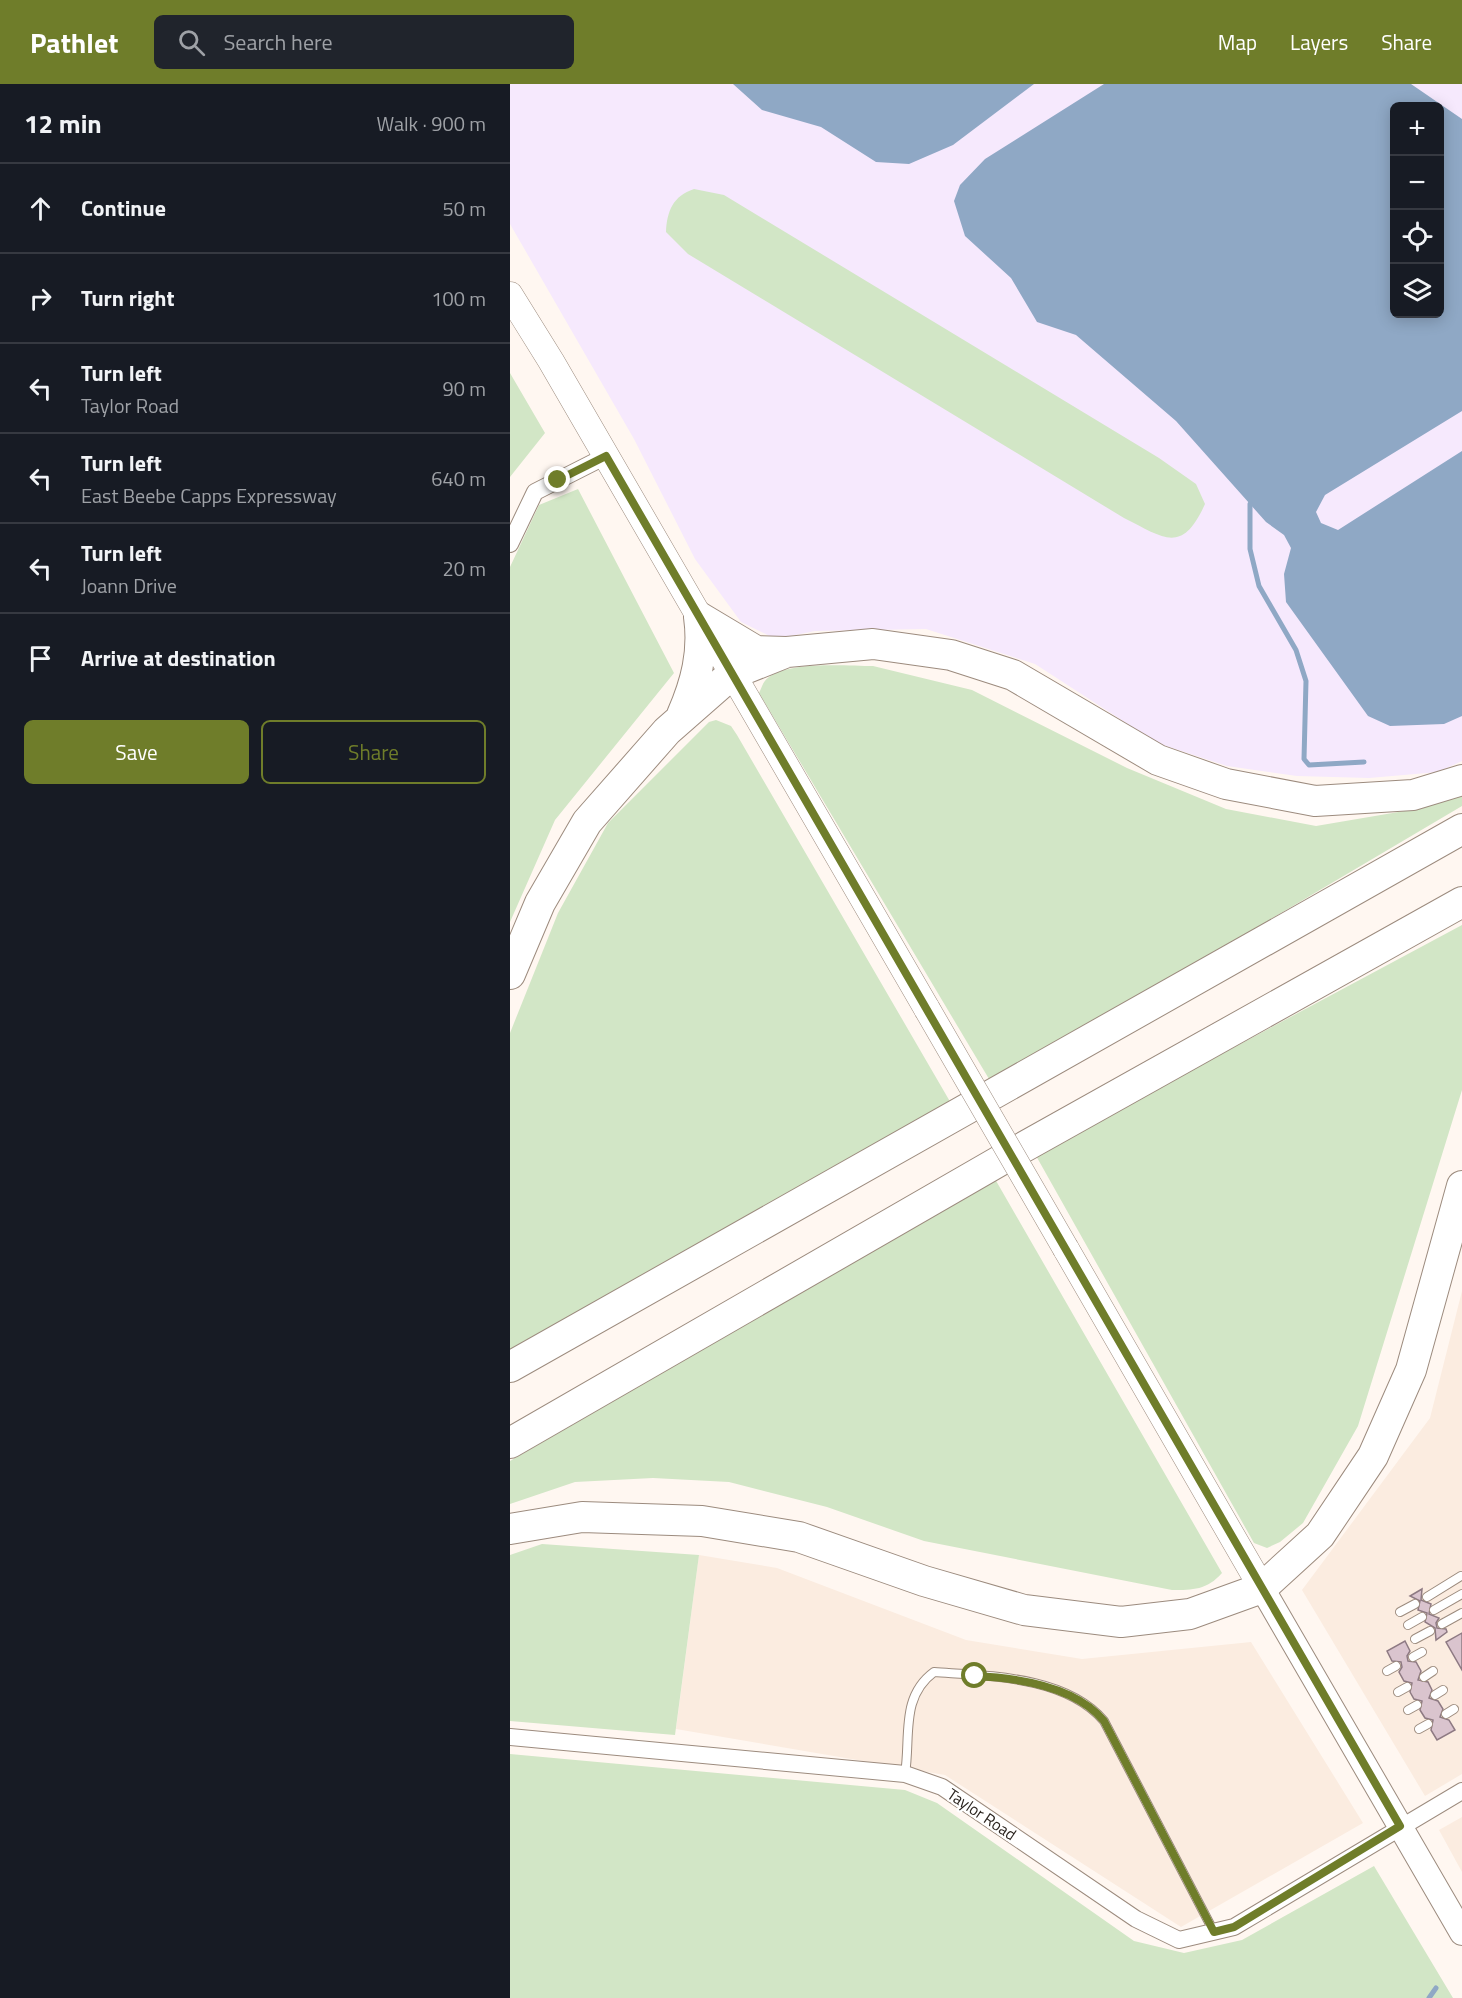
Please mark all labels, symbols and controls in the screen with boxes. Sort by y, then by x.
search box [154,15,574,69]
text: Pathlet [30,21,118,64]
text: Search here [223,25,333,59]
icon: search [175,26,208,59]
text: Map [1218,26,1257,58]
text: Layers [1290,26,1348,58]
text: Share [1381,26,1432,58]
map controls [1390,102,1444,318]
button: + [1390,102,1444,156]
text: 12 min [24,104,102,143]
text: Walk · 900 m [377,108,486,139]
button: − [1390,156,1444,210]
text: Continue [81,191,166,225]
icon: ahead [24,192,57,225]
text: 50 m [442,193,486,224]
button: locate [1390,210,1444,264]
button: layers [1390,264,1444,318]
text: Turn right [81,281,175,315]
icon: right [24,282,57,315]
text: 100 m [431,283,486,314]
text: Turn left [81,356,162,390]
icon: left [24,372,57,405]
text: 90 m [442,373,486,404]
text: Taylor Road [81,390,179,421]
text: Turn left [81,446,162,480]
icon: left [24,462,57,495]
text: 640 m [431,463,486,494]
route end [544,466,570,492]
text: East Beebe Capps Expressway [81,480,337,511]
text: Turn left [81,536,162,570]
icon: left [24,552,57,585]
text: 20 m [442,553,486,584]
text: Joann Drive [81,570,177,601]
text: Arrive at destination [81,641,276,675]
icon: arrive [24,642,57,675]
button: Save [24,720,249,784]
button: Share [261,720,486,784]
route start [961,1662,987,1688]
street label: Taylor Road [943,1782,1021,1846]

